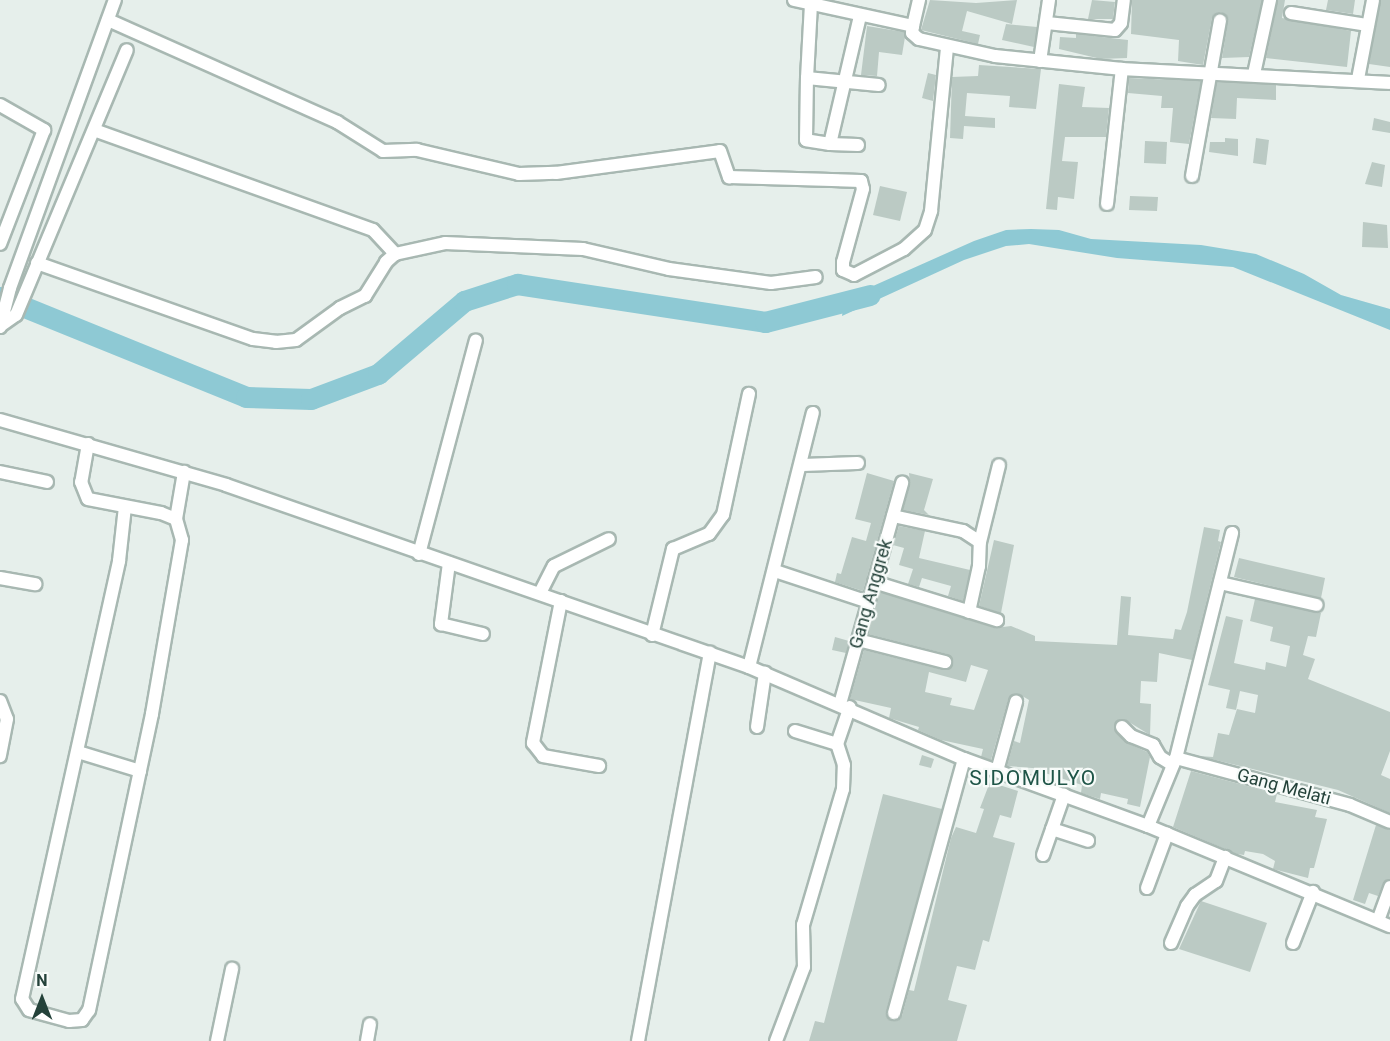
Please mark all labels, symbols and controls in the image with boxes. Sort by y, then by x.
street label: Gang Anggrek [845,537,897,651]
street label: Gang Melati [1235,764,1333,810]
district label: SIDOMULYO [969,765,1097,791]
north arrow [12,969,72,1029]
text: N [36,971,48,990]

